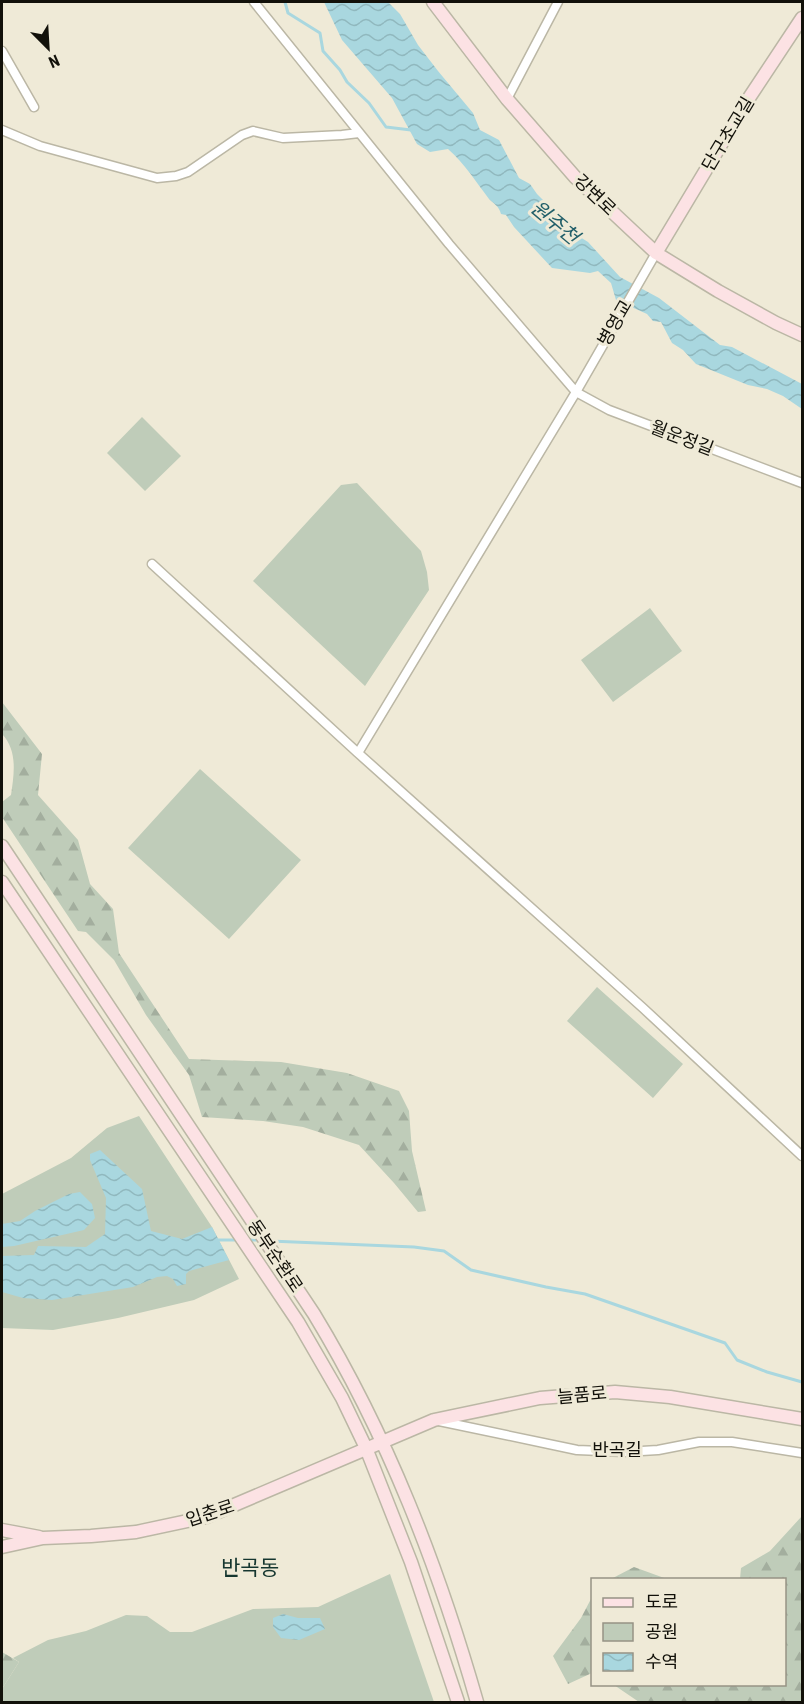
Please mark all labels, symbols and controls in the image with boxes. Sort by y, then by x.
north arrow [18,18,78,78]
text: N [46,51,62,72]
street label: 단구초교길 [697,93,758,175]
street label: 강변로 [570,170,621,219]
water label: 원주천 [526,195,586,251]
street label: 병영교 [593,296,636,350]
street label: 월운정길 [647,416,717,459]
street label: 동부순환로 [244,1216,307,1296]
street label: 늘품로 [556,1382,608,1407]
street label: 반곡길 [592,1439,642,1460]
street label: 입춘로 [183,1495,237,1530]
district label: 반곡동 [221,1556,279,1580]
legend [591,1578,786,1686]
text: 도로 [645,1591,678,1612]
text: 공원 [645,1621,678,1642]
text: 수역 [645,1651,678,1672]

